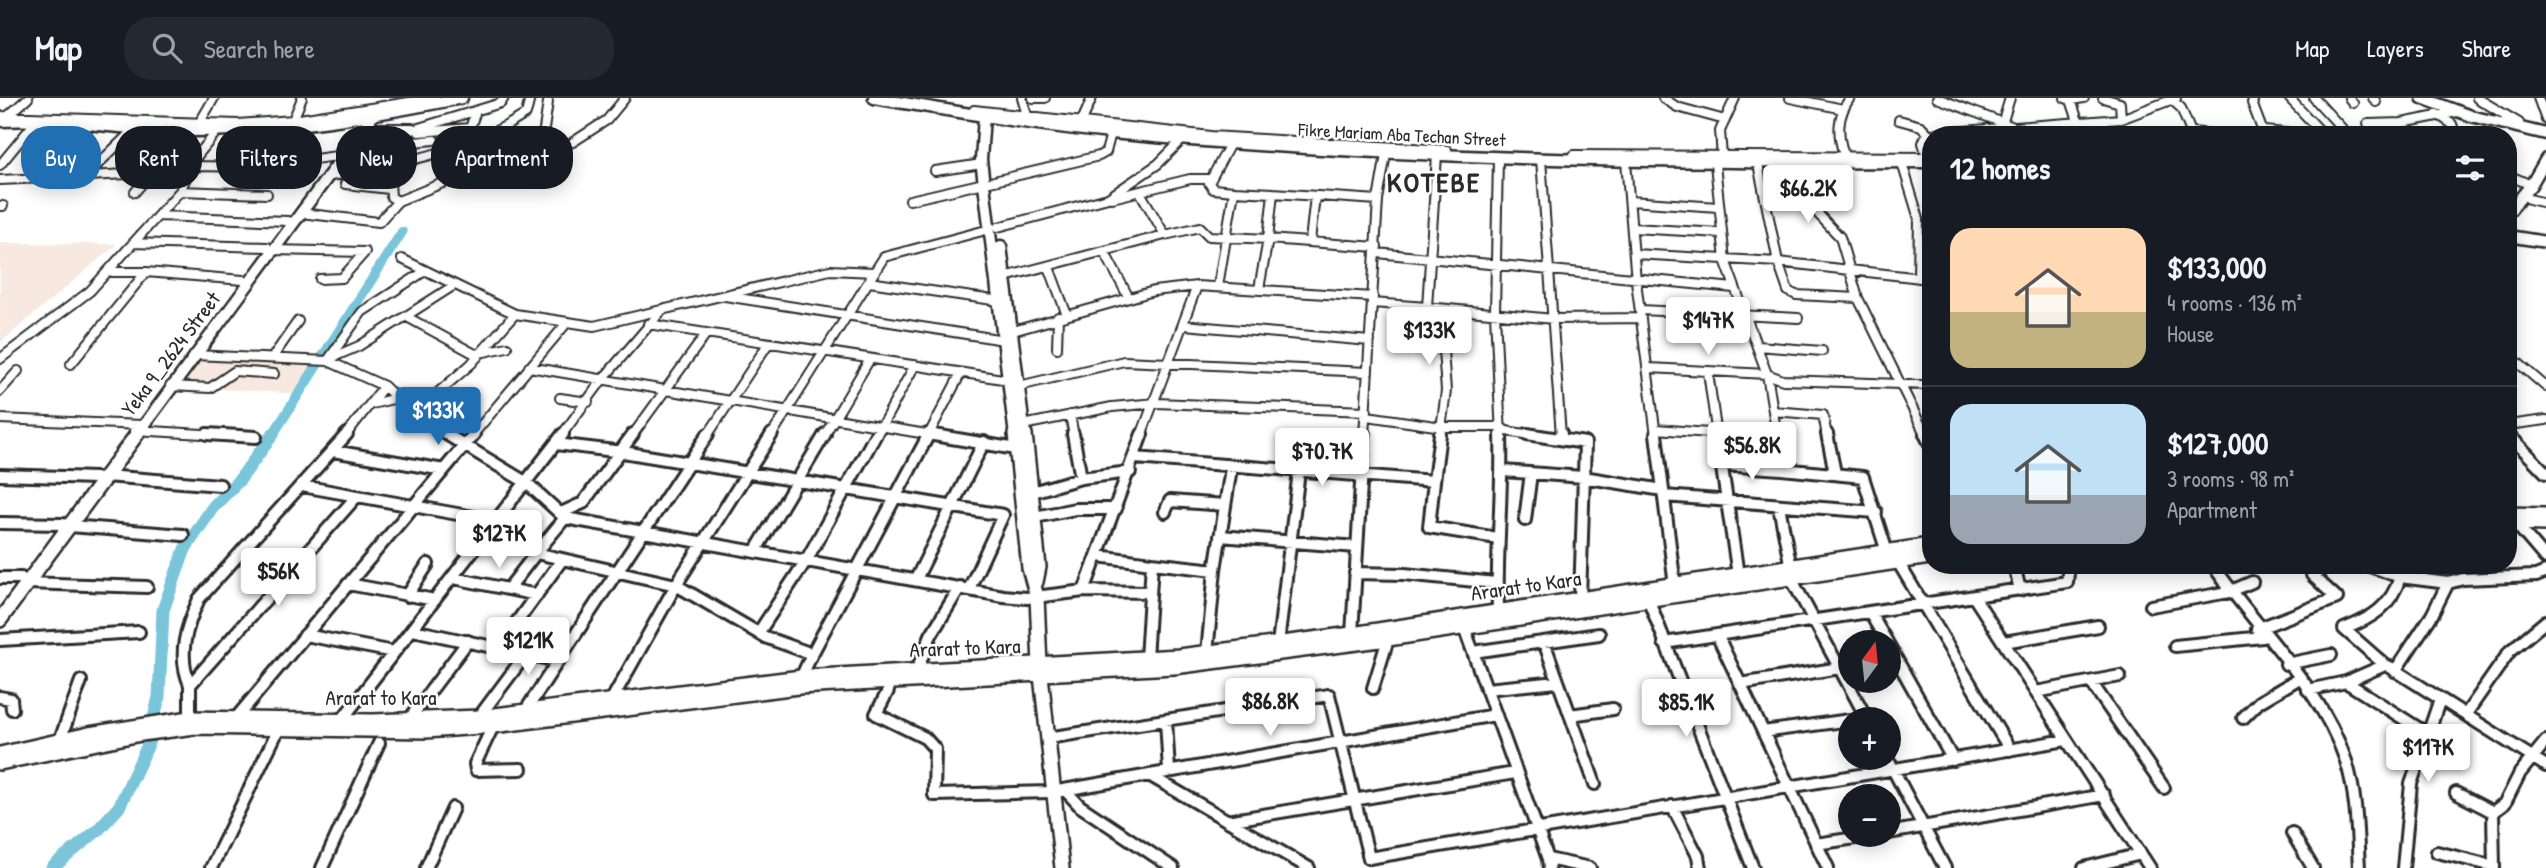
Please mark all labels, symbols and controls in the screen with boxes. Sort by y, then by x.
search box [124,17,614,80]
text: Map [35,26,82,70]
icon: search [148,29,186,67]
text: Search here [204,31,315,66]
text: Map [2295,32,2329,64]
text: Layers [2367,32,2424,64]
text: Share [2462,32,2511,64]
street label: Fikre Mariam Aba Techan Street [1297,117,1507,152]
chip: Buy [21,126,101,189]
chip: Rent [115,126,202,189]
chip: Filters [216,126,322,189]
chip: New [336,126,417,189]
chip: Apartment [431,126,573,189]
text: 12 homes [1950,148,2050,188]
icon: filters [2451,149,2489,187]
district label: KOTEBE [1387,163,1481,201]
pin: $66.2K [1751,166,1865,225]
text: $66.2K [1779,172,1837,203]
text: $133,000 [2167,247,2266,287]
icon: home [2006,256,2090,340]
street label: Yeka 9_2624 Street [114,285,227,422]
text: 4 rooms · 136 m² [2167,287,2302,318]
pin: $147K [1659,298,1757,357]
text: $147K [1682,304,1734,335]
pin: $133K [1380,308,1478,367]
text: $133K [1403,314,1455,345]
text: House [2167,318,2214,349]
pin: $133K [389,388,487,447]
text: $133K [412,394,464,425]
pin: $56.8K [1695,422,1809,482]
text: $127,000 [2167,423,2268,463]
pin: $70.7K [1265,428,1379,488]
text: $56.8K [1723,429,1781,460]
icon: home [2006,432,2090,516]
text: $70.7K [1291,435,1353,466]
text: 3 rooms · 98 m² [2167,463,2294,494]
text: Apartment [2167,494,2257,525]
pin: $127K [450,510,548,570]
text: $127K [472,517,526,548]
pin: $56K [237,548,319,608]
text: $56K [257,555,299,586]
street label: Ararat to Kara [1469,563,1583,608]
pin: $121K [479,618,577,677]
text: $121K [502,624,554,655]
north arrow [1838,630,1900,693]
map controls [1838,630,1901,847]
street label: Ararat to Kara [909,631,1021,664]
pin: $86.8K [1213,678,1327,738]
pin: $85.1K [1629,680,1743,739]
street label: Ararat to Kara [326,683,437,712]
text: $86.8K [1241,685,1299,716]
text: $85.1K [1658,686,1714,717]
button: + [1838,707,1901,770]
pin: $117K [2379,724,2477,784]
text: $117K [2402,731,2454,762]
button: − [1838,784,1901,847]

